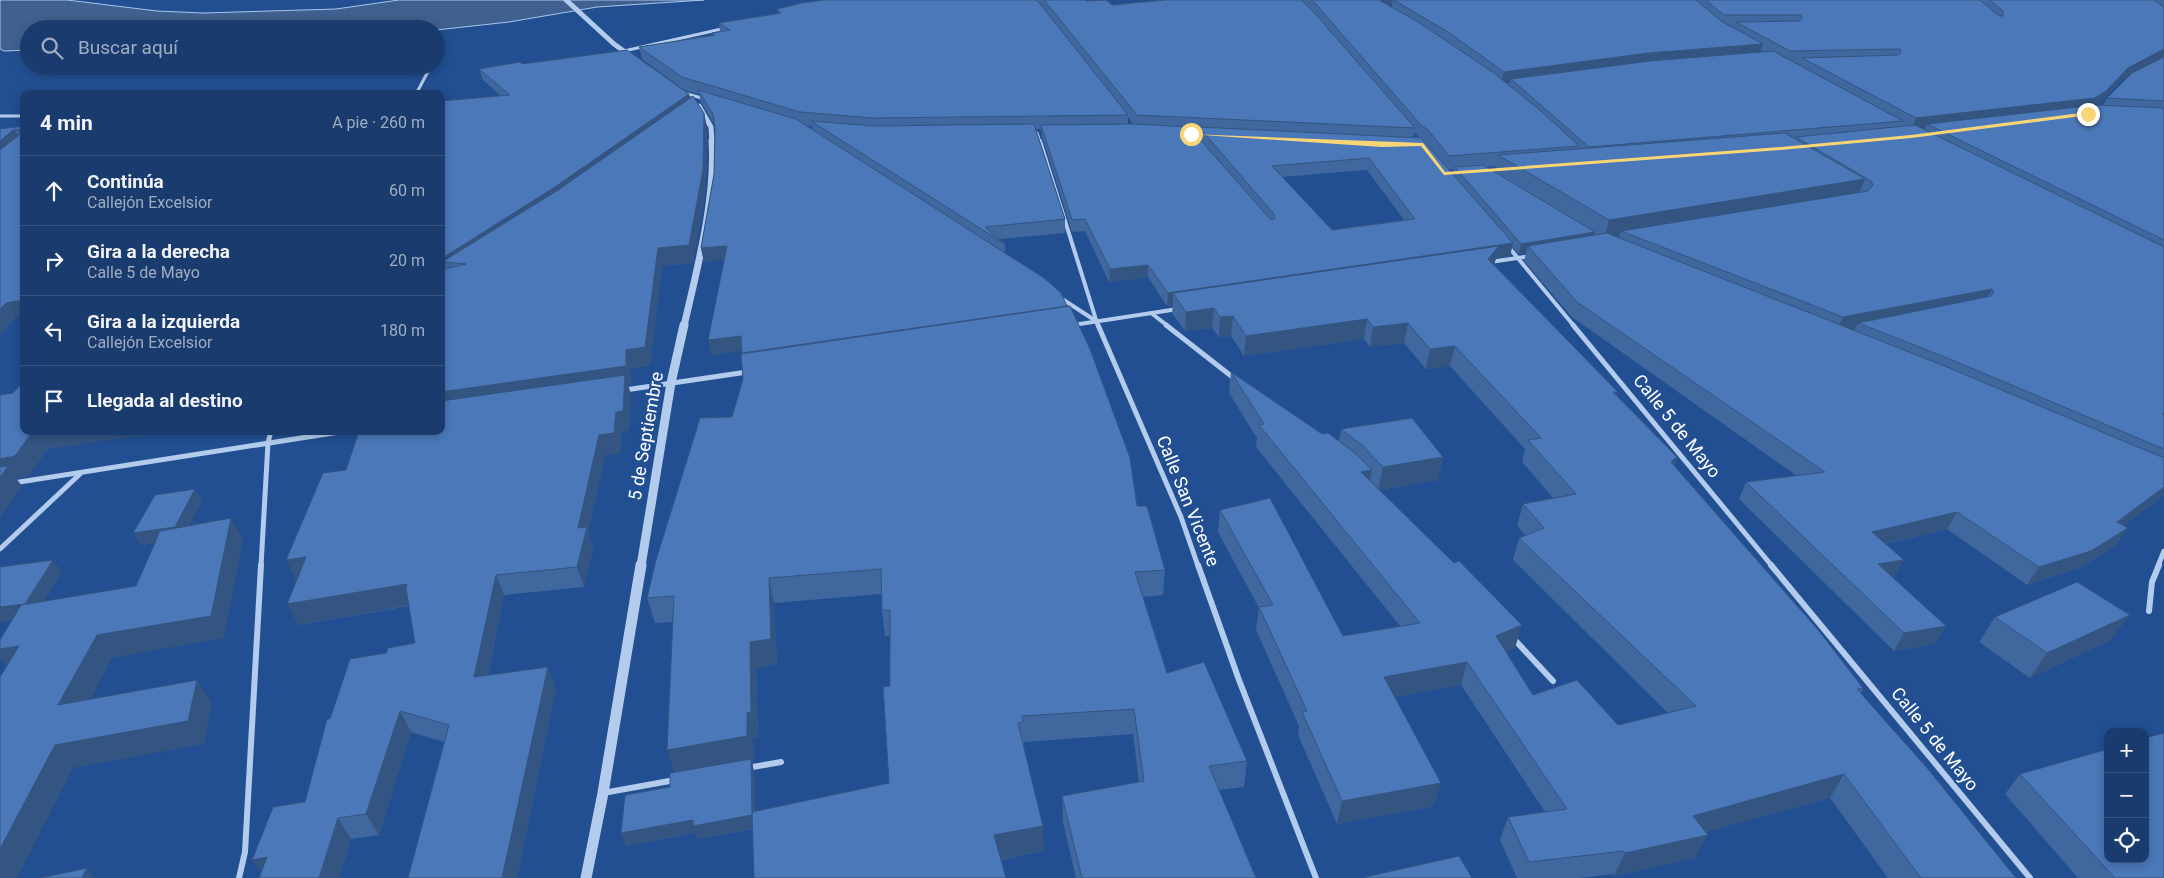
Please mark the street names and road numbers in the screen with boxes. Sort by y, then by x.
street label: 5 de Septiembre [624,370,667,502]
street label: Calle 5 de Mayo [1629,370,1726,482]
street label: Calle San Vicente [1153,432,1224,569]
street label: Calle 5 de Mayo [1887,683,1984,795]

